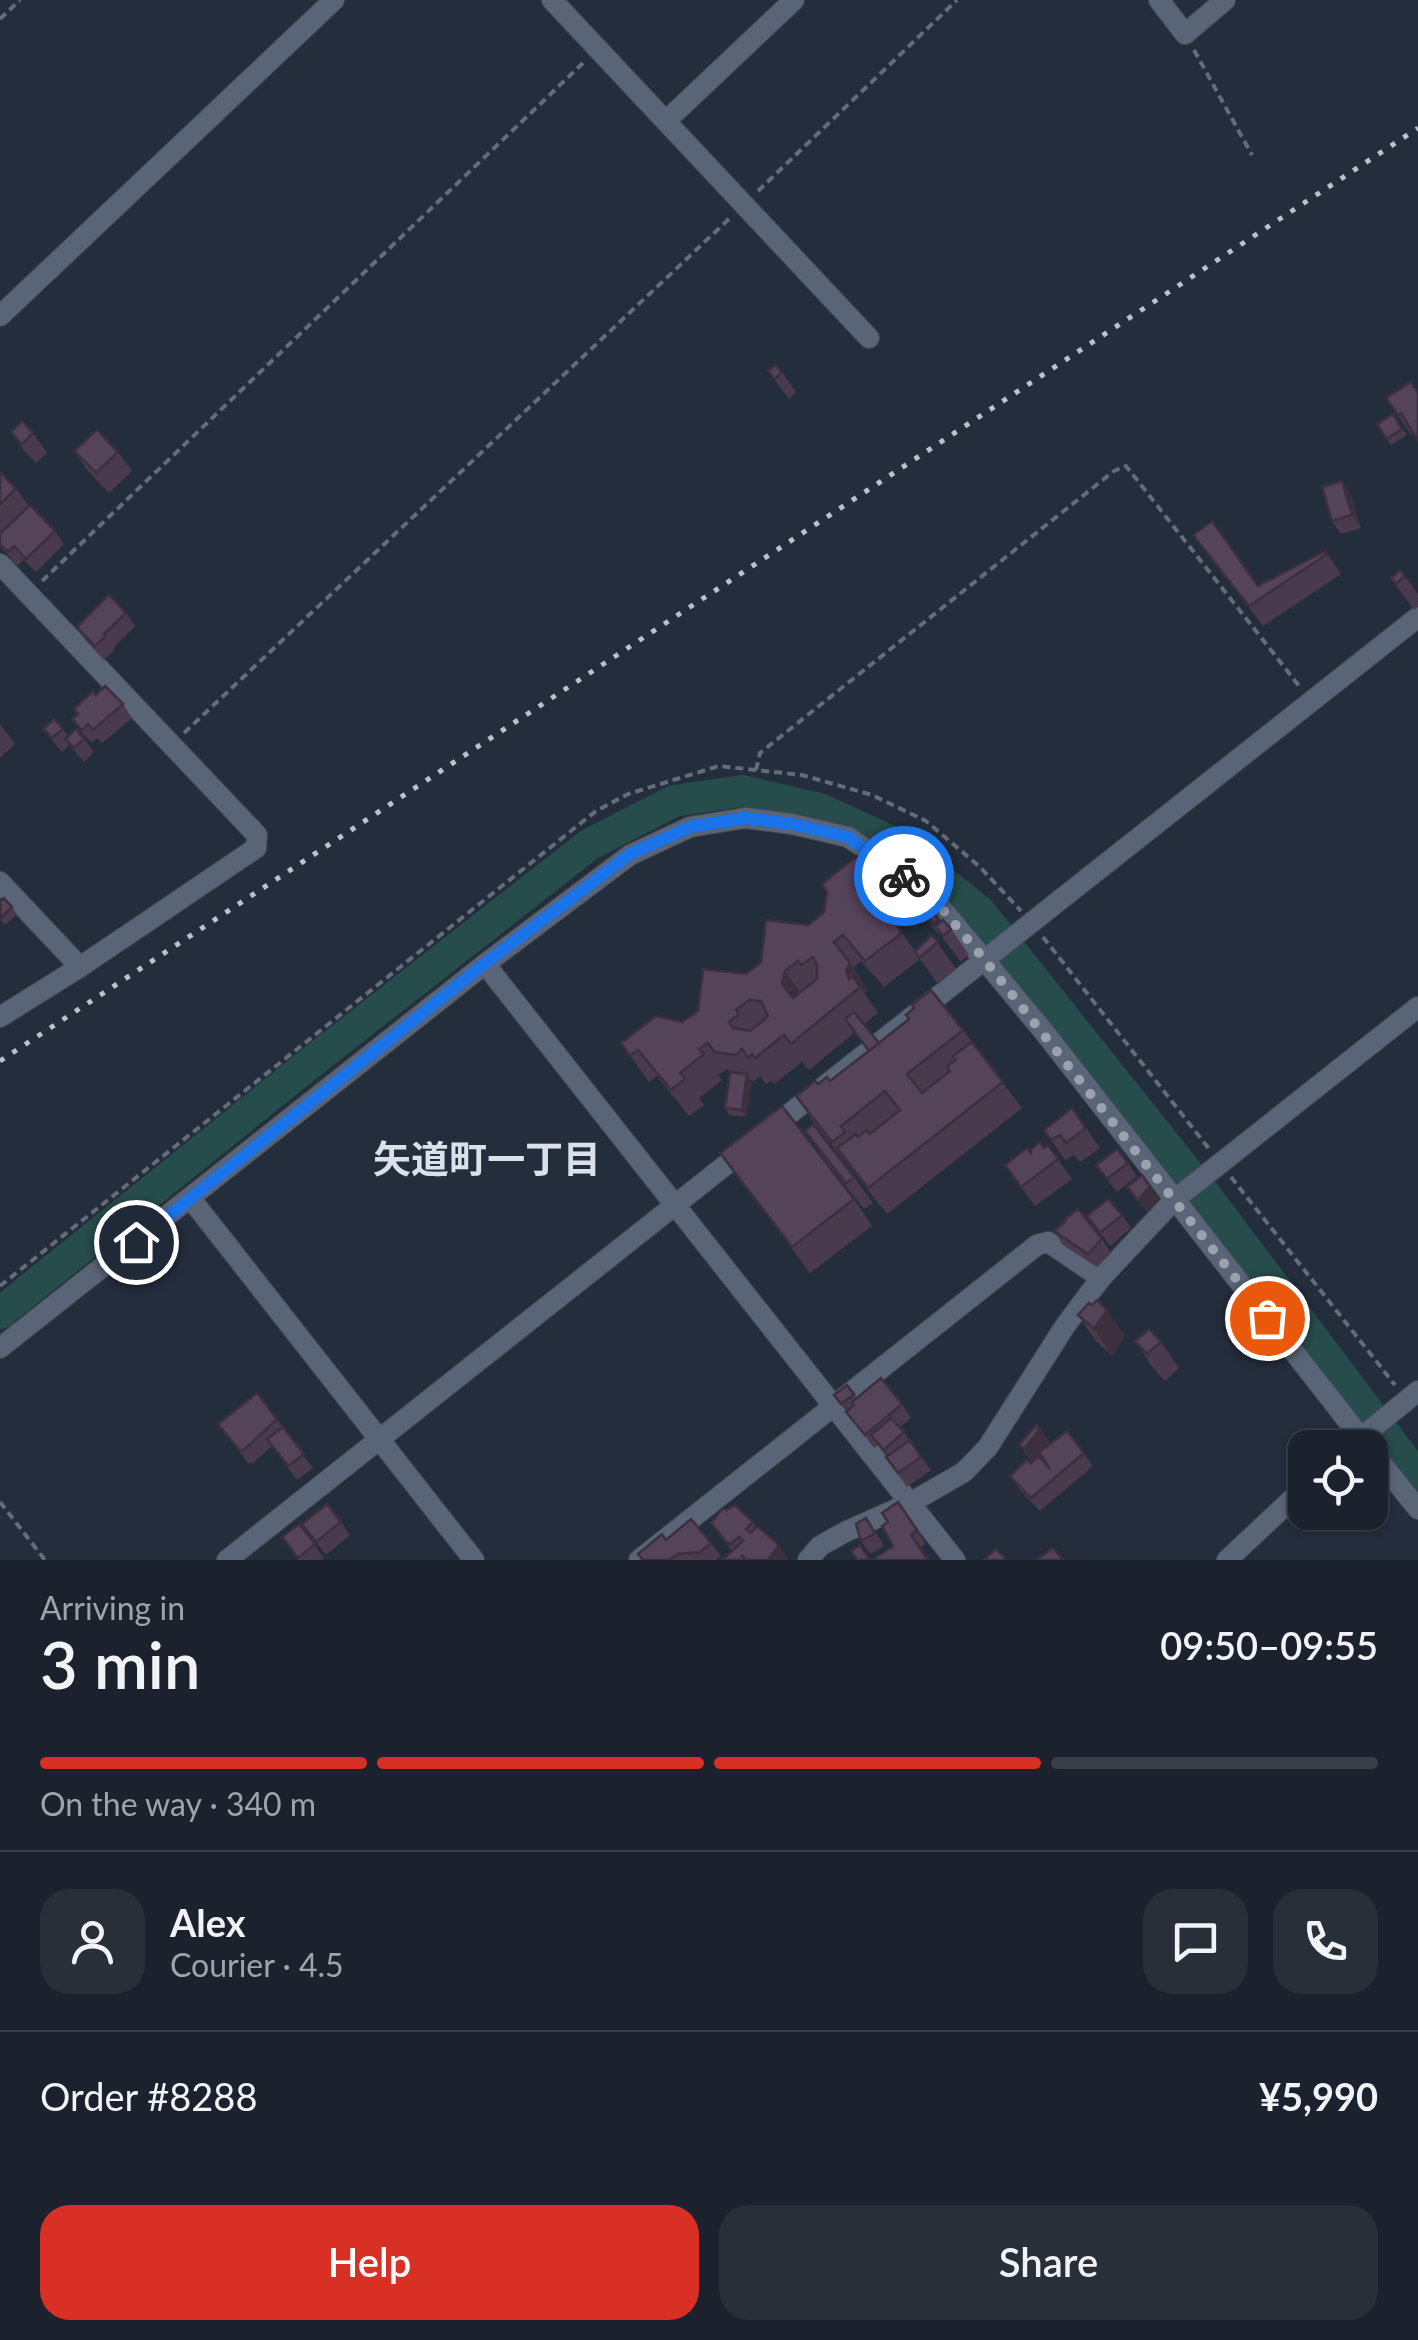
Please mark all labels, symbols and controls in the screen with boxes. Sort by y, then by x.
courier [854,826,954,926]
icon: bike [877,849,932,904]
district label: 矢道町一丁目 [373,1135,601,1181]
pin [94,1200,179,1285]
icon: home [109,1215,164,1270]
pin [1225,1276,1310,1361]
icon: bag [1240,1291,1295,1346]
map controls [1288,1430,1388,1530]
button: locate [1288,1430,1388,1530]
text: Arriving in [40,1588,185,1627]
text: 09:50–09:55 [1160,1622,1378,1668]
text: 3 min [40,1625,200,1703]
text: On the way · 340 m [40,1784,316,1823]
button: person [40,1889,145,1994]
button: chat [1143,1889,1248,1994]
button: phone [1273,1889,1378,1994]
text: Alex [170,1899,246,1945]
text: Courier · 4.5 [170,1945,344,1984]
text: Order #8288 [40,2073,257,2119]
text: ¥5,990 [1259,2073,1378,2119]
button: Help [40,2205,699,2320]
button: Share [719,2205,1378,2320]

